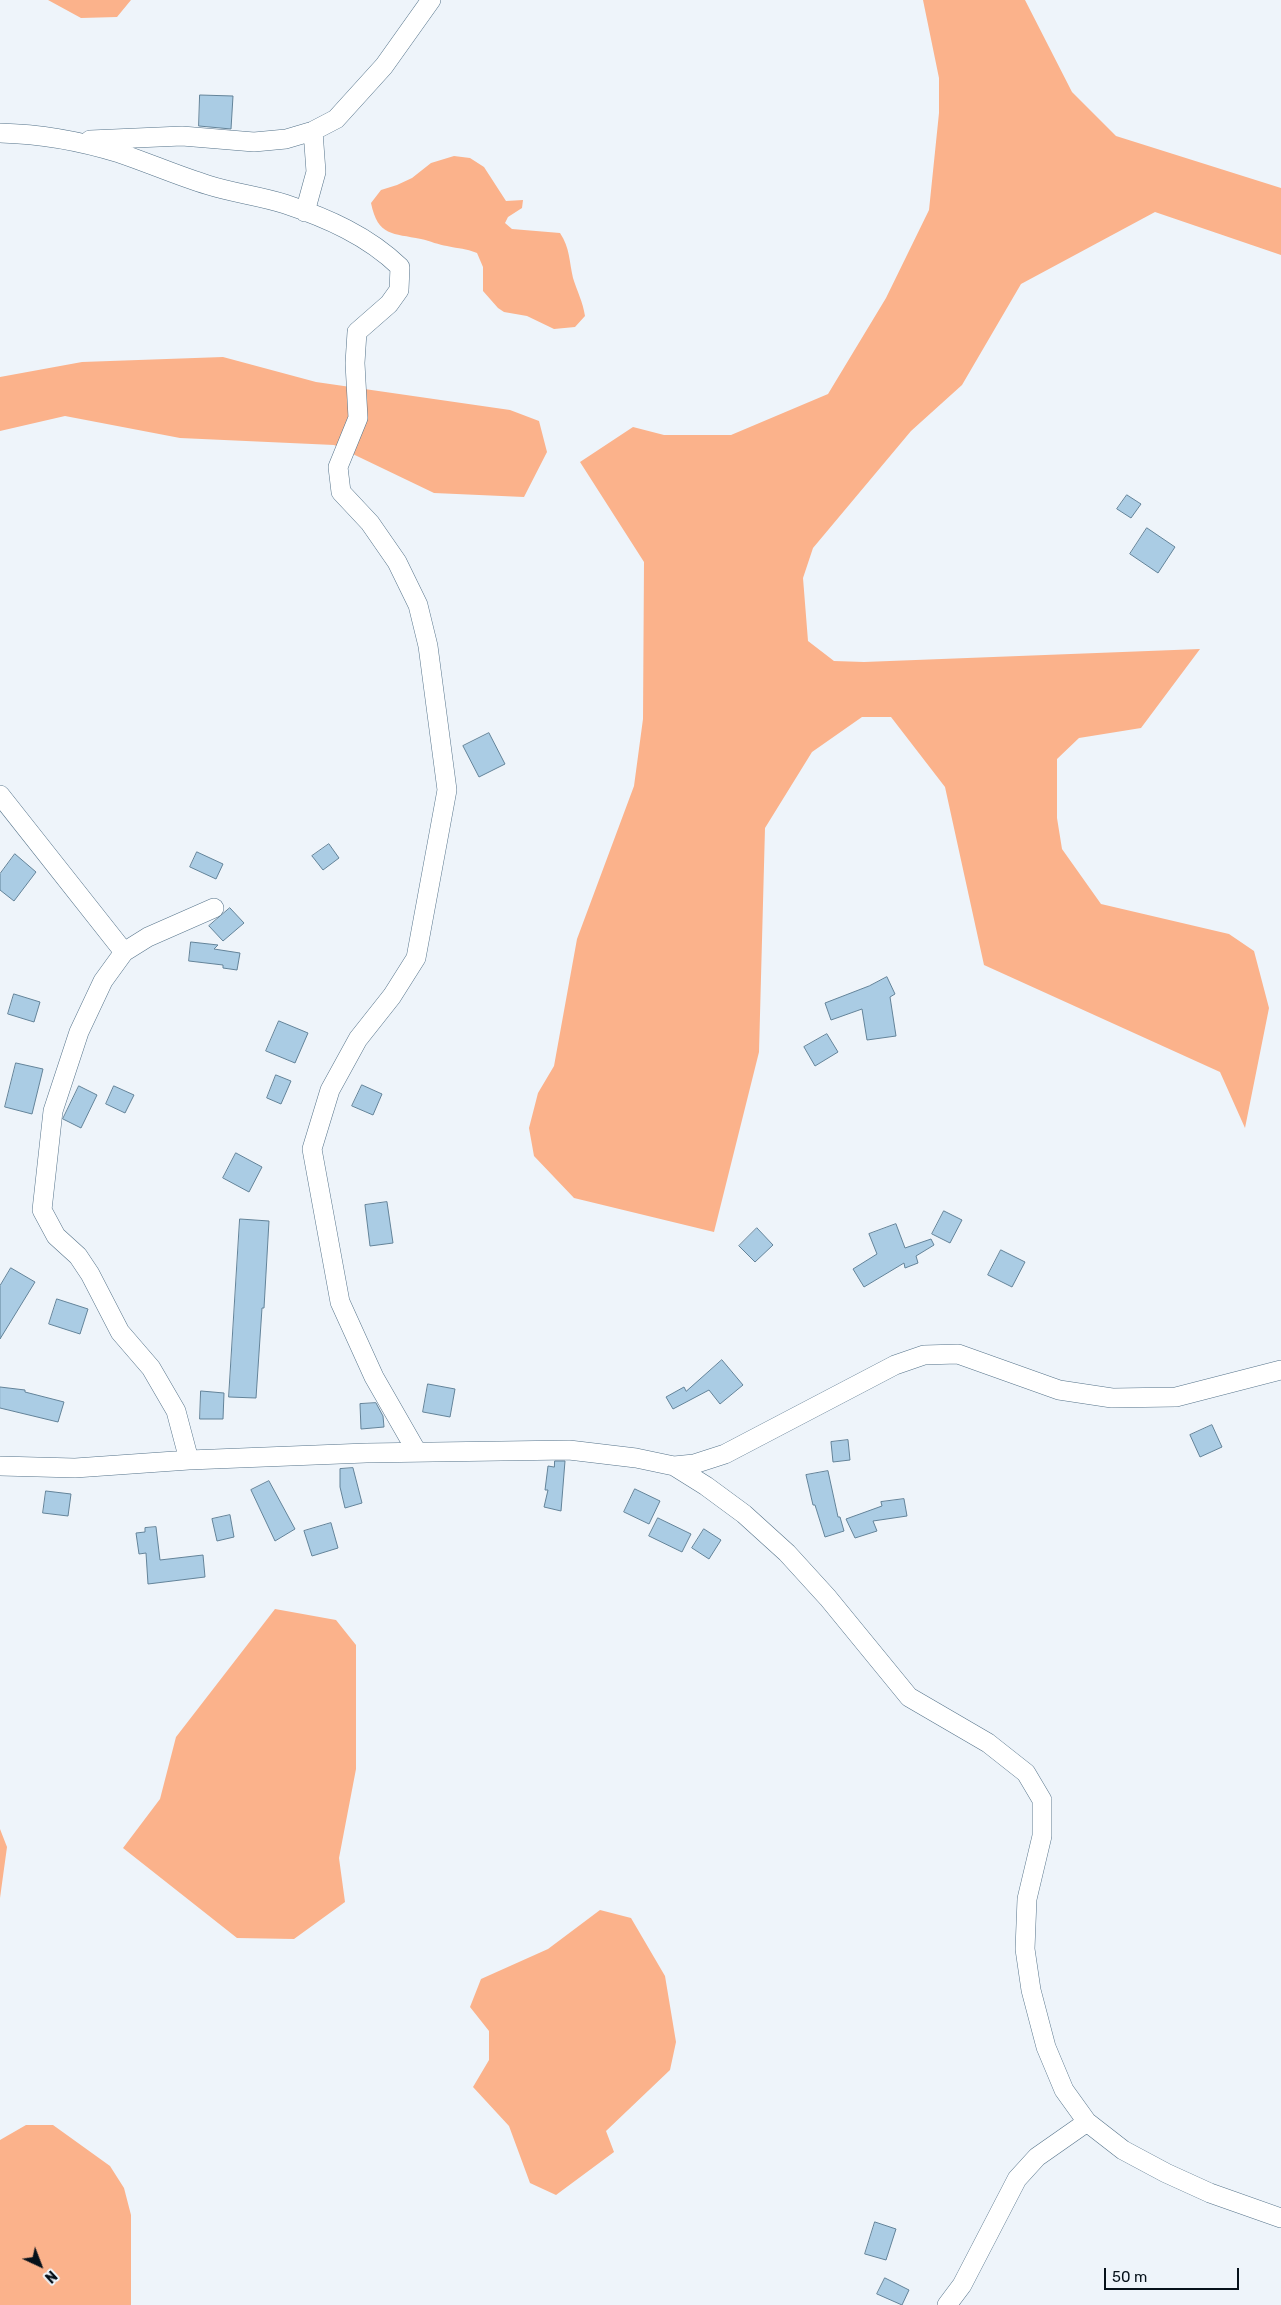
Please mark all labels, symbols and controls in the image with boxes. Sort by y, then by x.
north arrow [15,2240,65,2290]
scale bar [1106,2258,1241,2290]
text: N [41,2267,60,2286]
text: 50 m [1112,2268,1147,2286]

